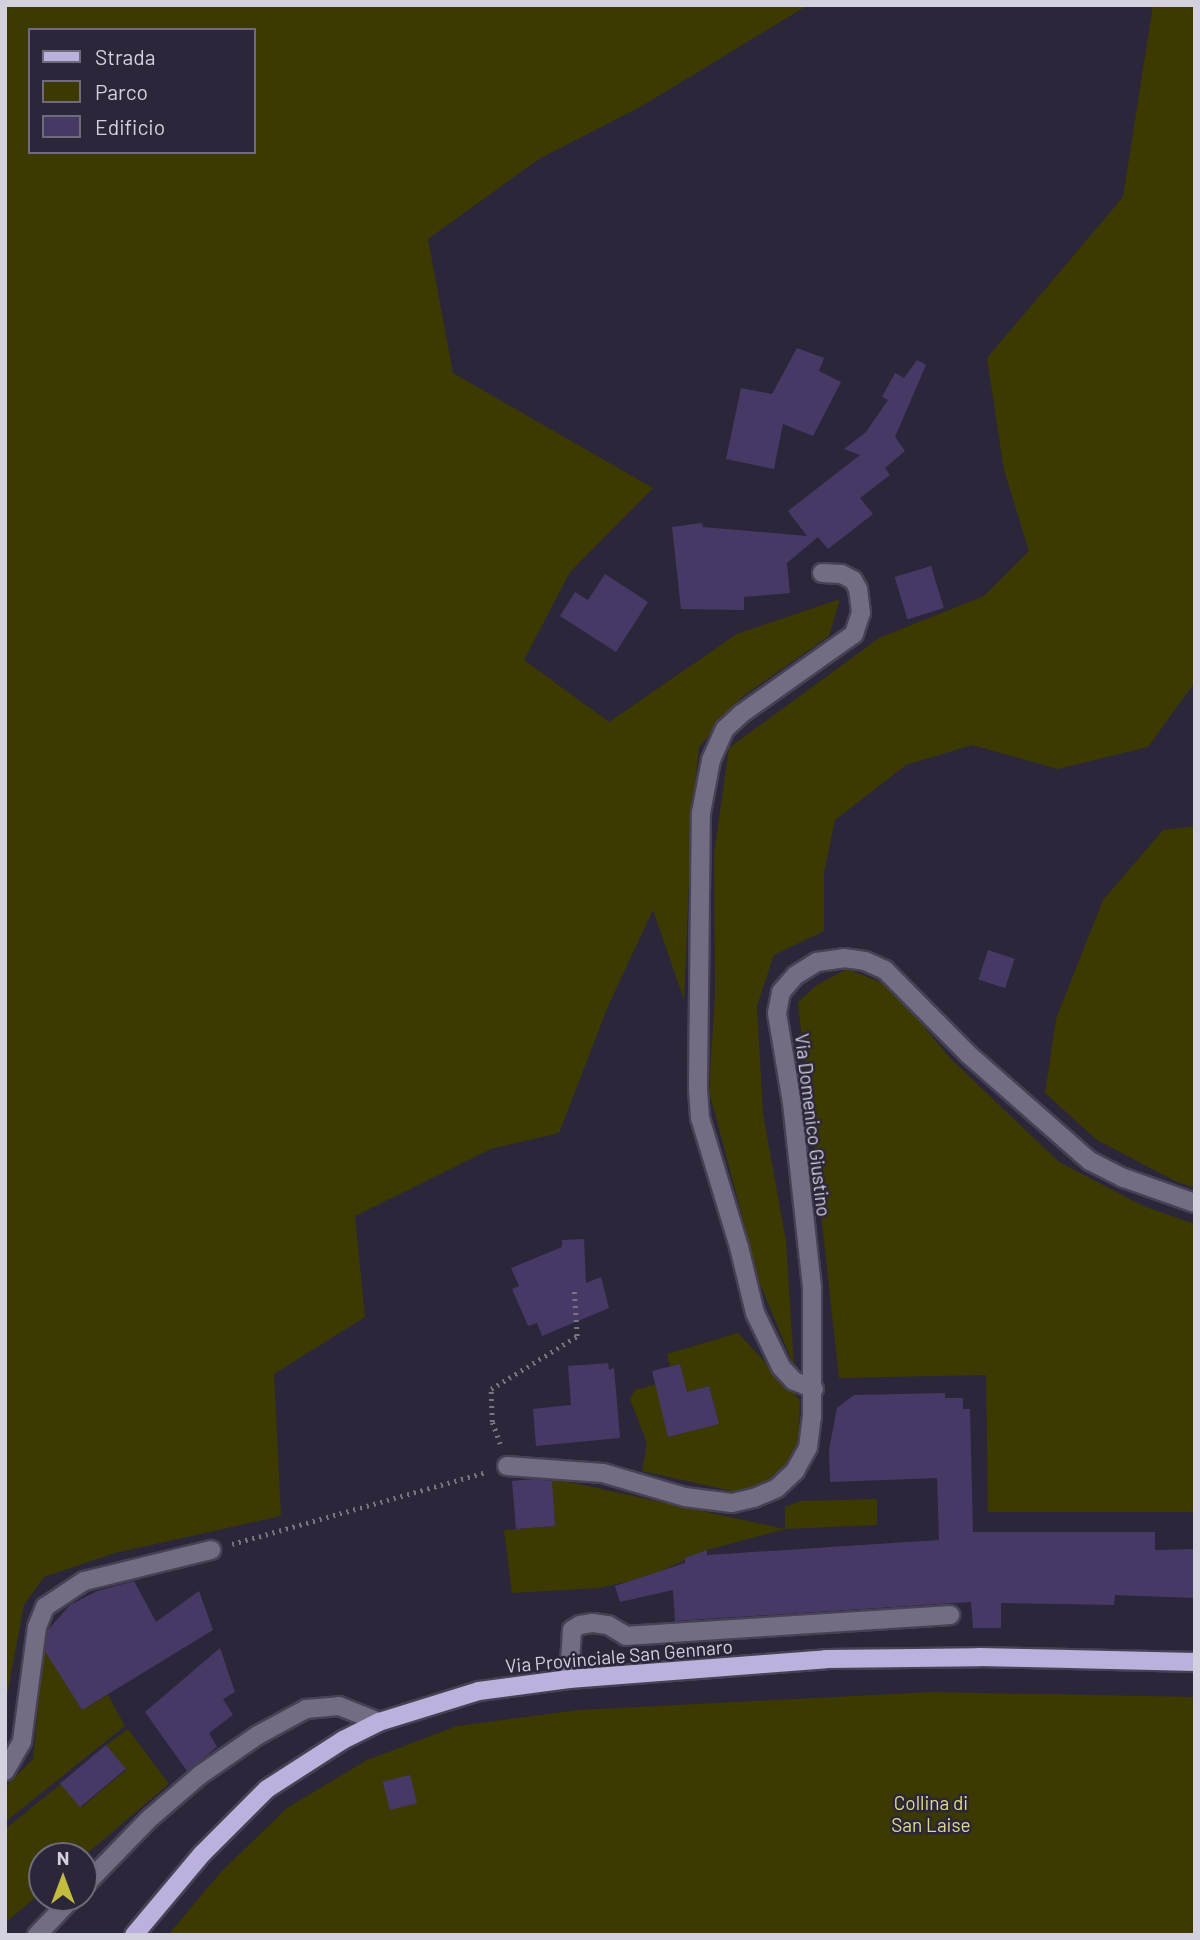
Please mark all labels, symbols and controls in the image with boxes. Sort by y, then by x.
legend [28,28,256,154]
text: Strada [95,44,155,69]
text: Parco [95,79,148,104]
text: Edificio [95,114,165,139]
street label: Via Domenico Giustino [790,1032,836,1218]
street label: Via Provinciale San Gennaro [504,1635,734,1677]
park label: Collina di San Laise [891,1792,971,1836]
north arrow [28,1842,98,1912]
text: N [57,1846,69,1869]

